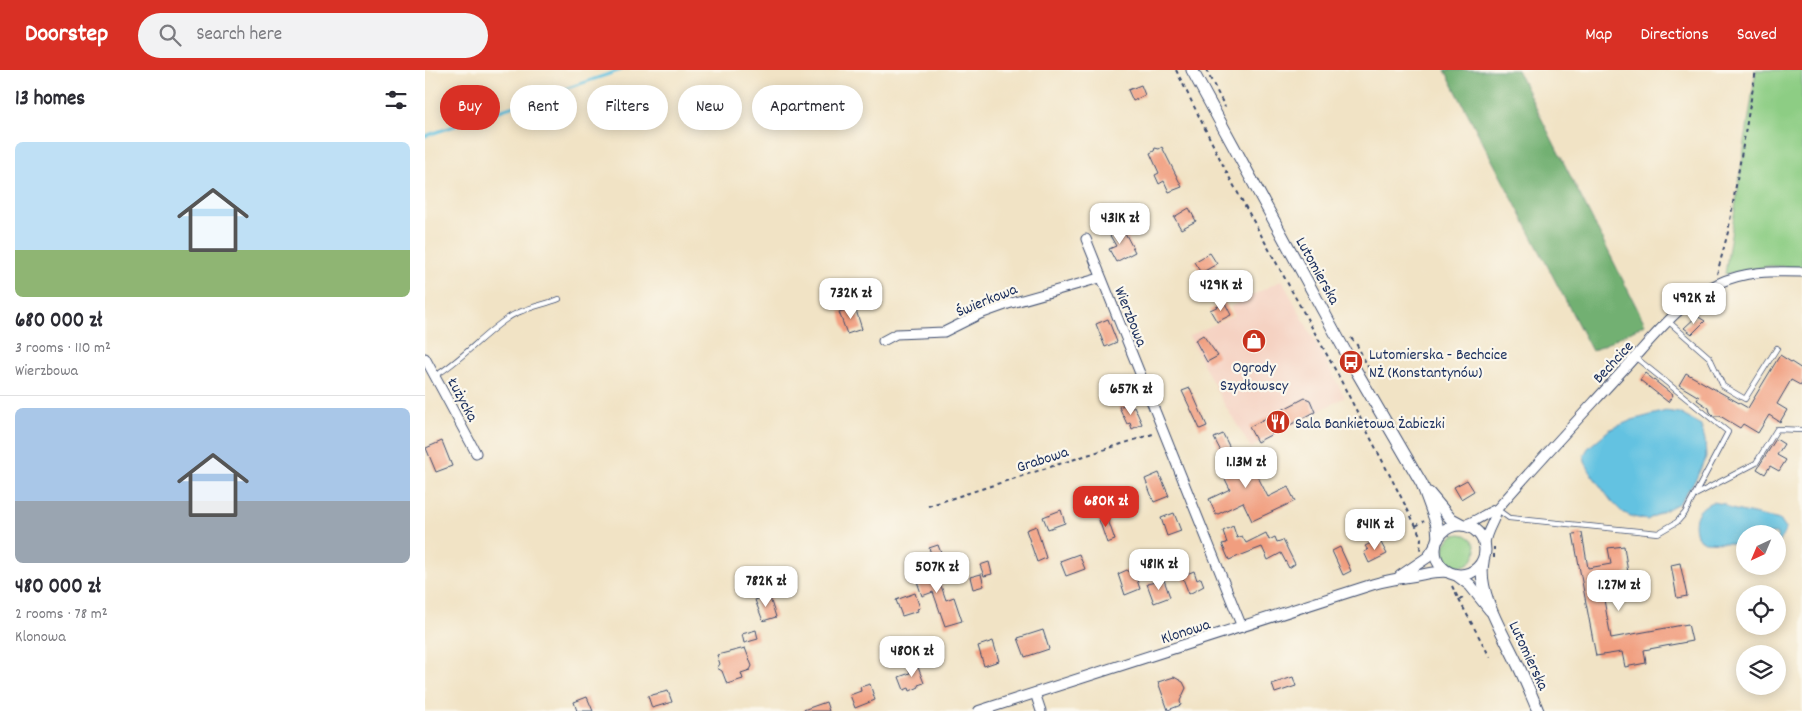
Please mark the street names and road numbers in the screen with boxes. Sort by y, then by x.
street label: Lutomierska [1289,233,1345,310]
street label: Świerkowa [953,278,1021,324]
street label: Wierzbowa [1107,283,1152,351]
street label: Bechcice [1588,336,1640,389]
street label: Łużycka [440,373,483,427]
street label: Grabowa [1014,441,1072,480]
street label: Klonowa [1158,613,1214,651]
street label: Lutomierska [1502,618,1554,695]

